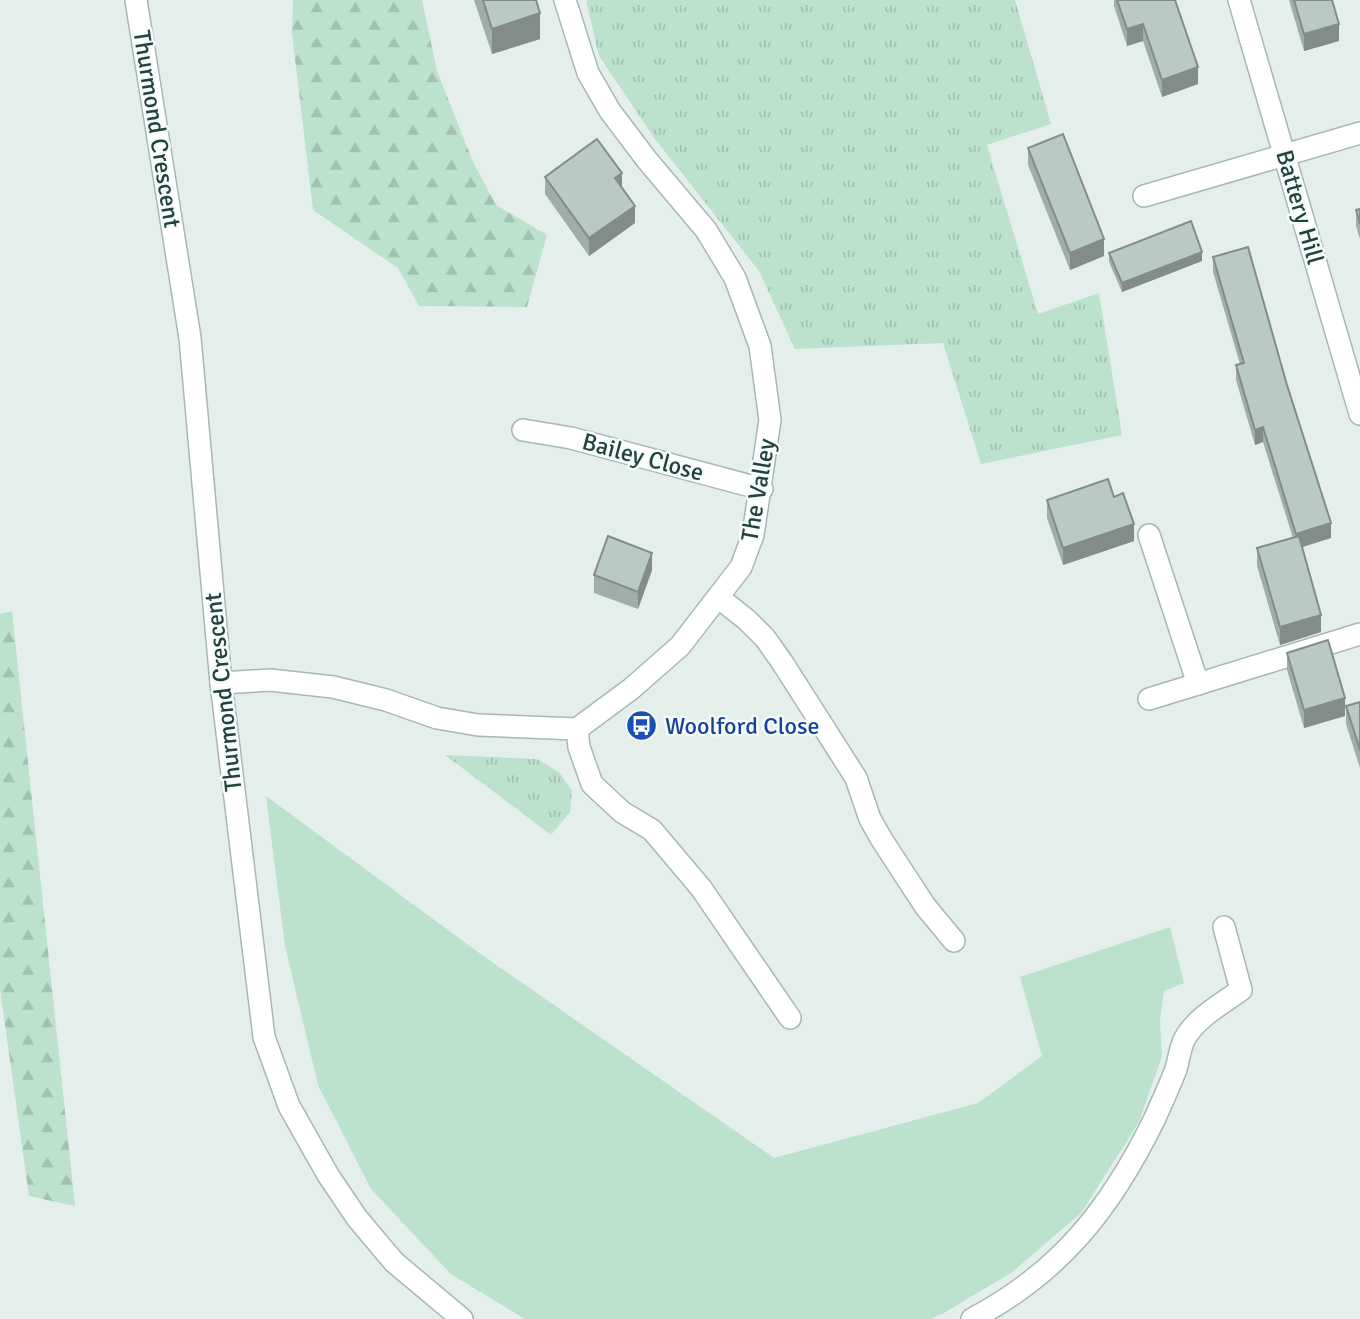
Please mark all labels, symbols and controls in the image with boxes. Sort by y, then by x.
street label: Thurmond Crescent [127,28,187,230]
street label: Battery Hill [1269,146,1331,268]
street label: Bailey Close [579,426,707,488]
street label: The Valley [734,436,782,544]
street label: Thurmond Crescent [198,591,248,793]
bus stop icon: Woolford Close [625,709,659,743]
place label: Woolford Close [665,711,820,741]

